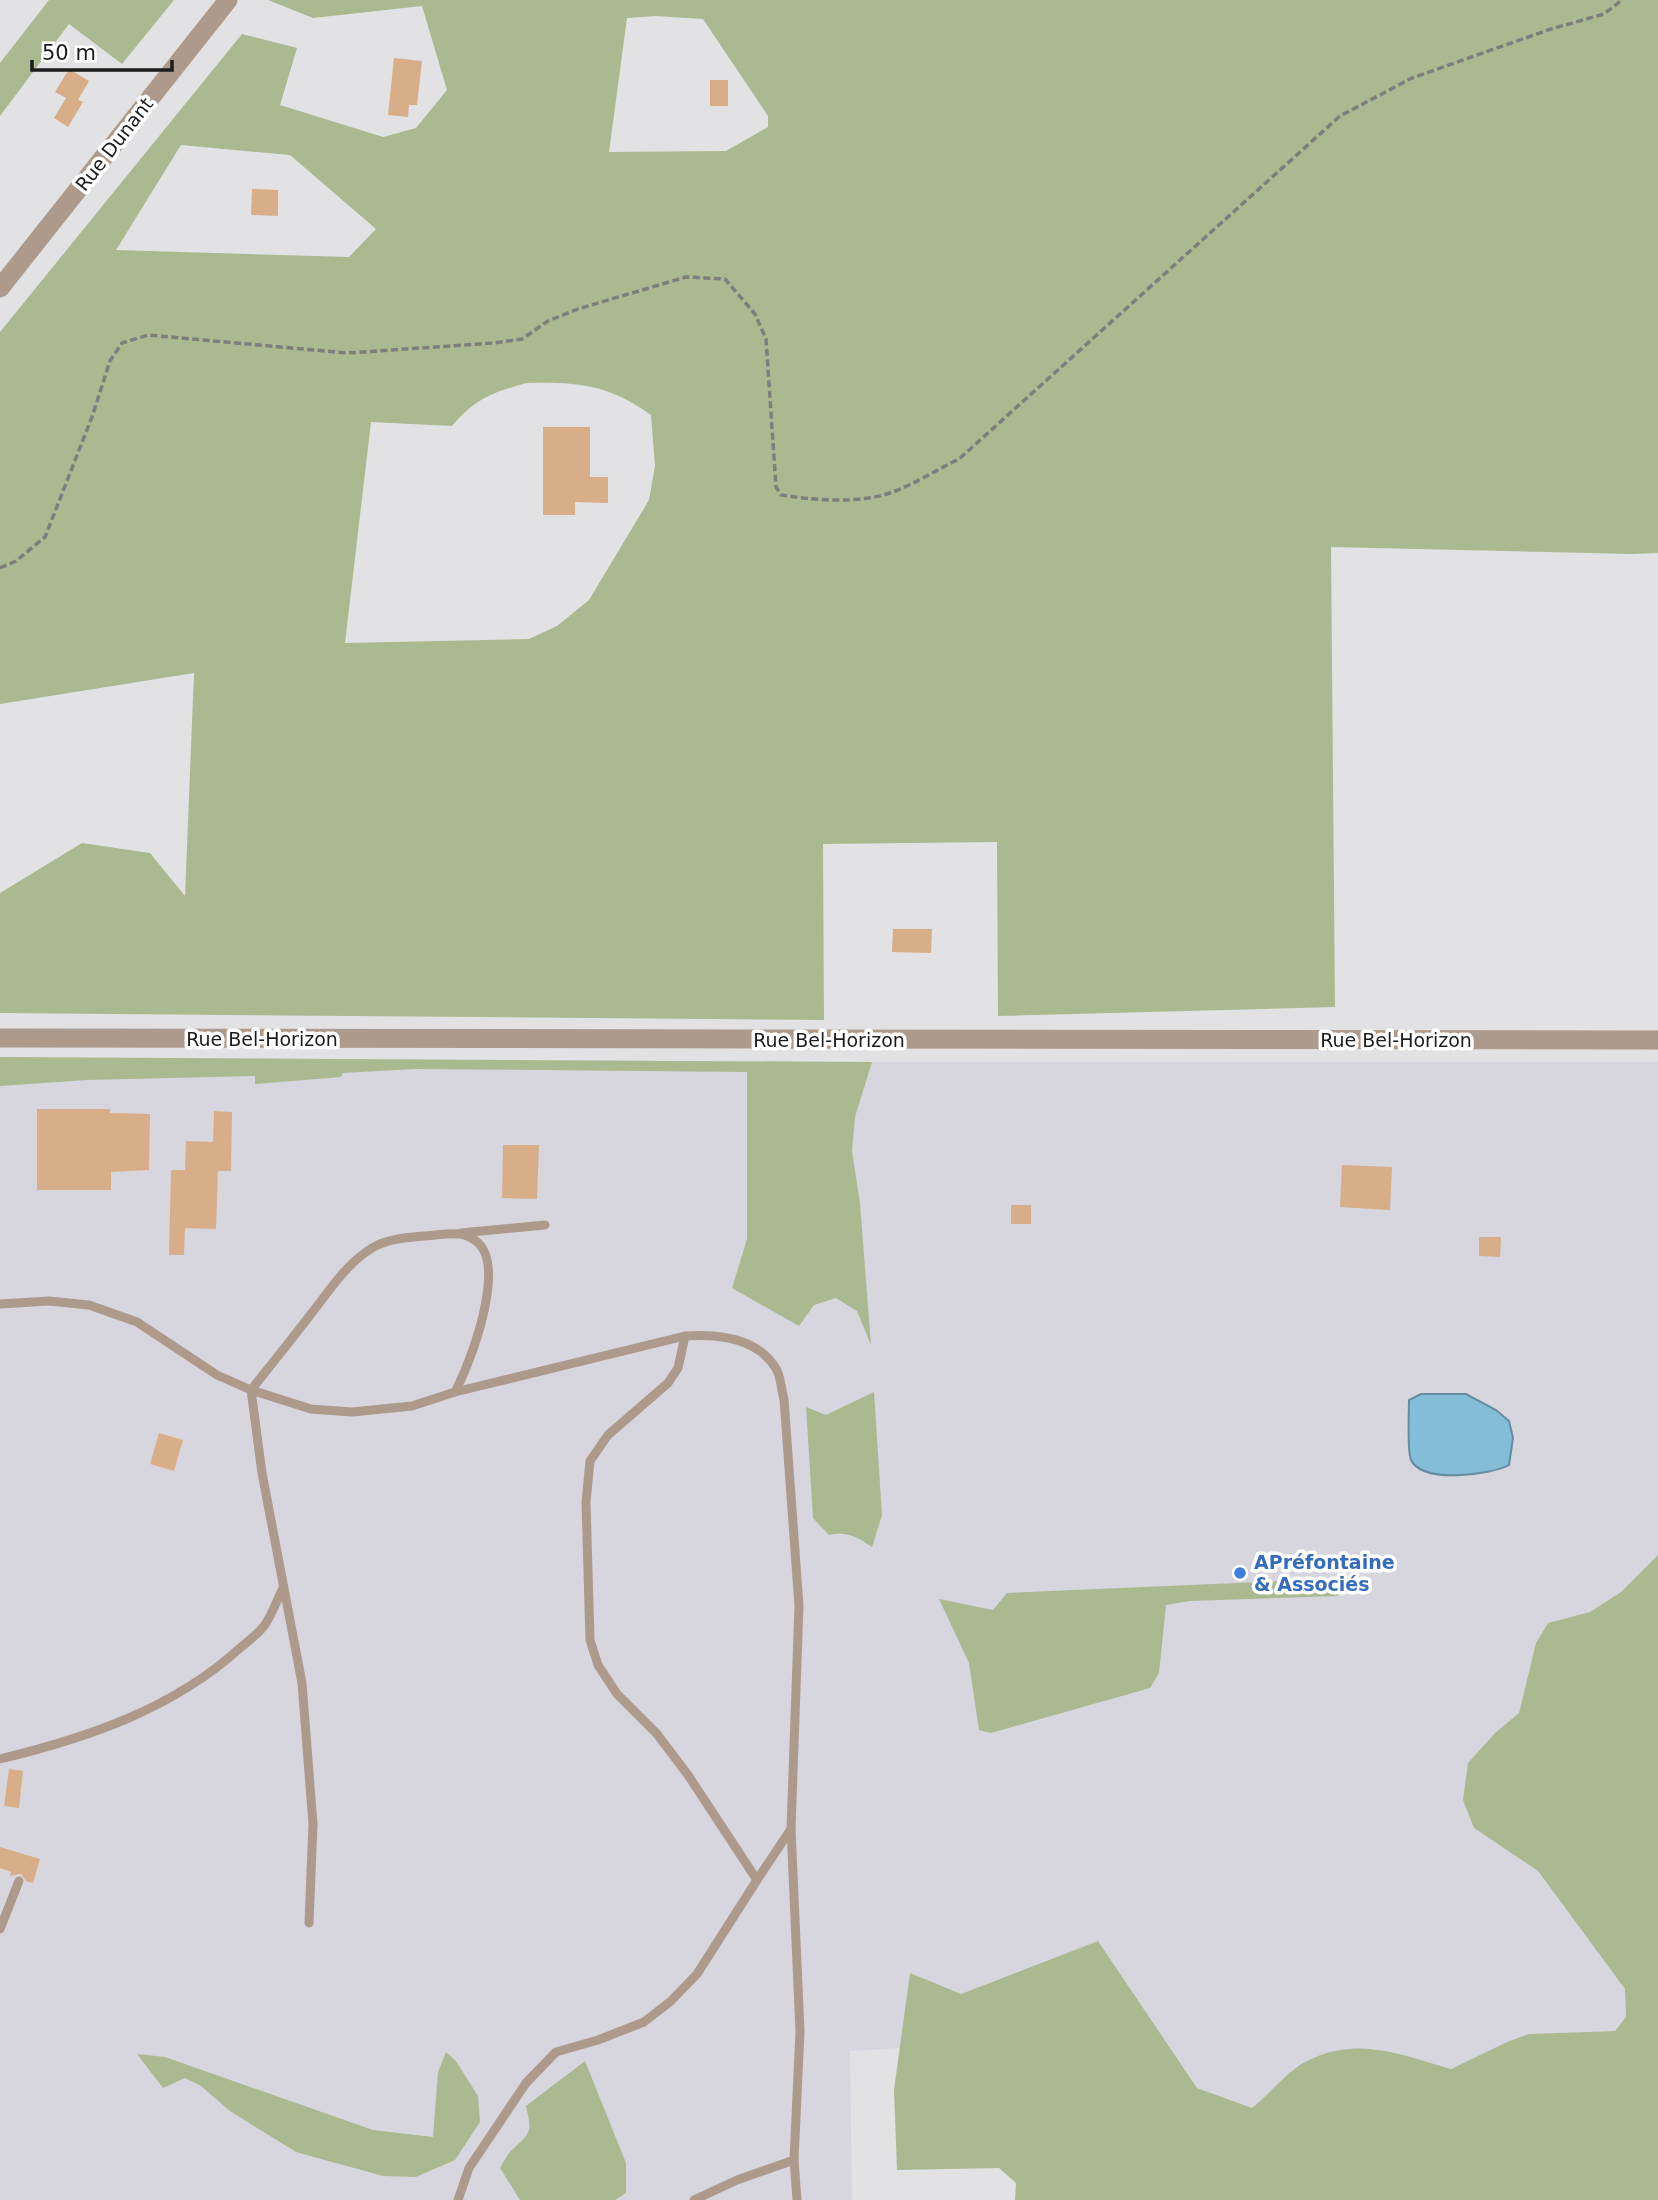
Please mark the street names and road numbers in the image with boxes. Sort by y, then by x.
street label: Rue Dunant [71,93,157,195]
street label: Rue Bel-Horizon [186,1028,338,1050]
street label: Rue Bel-Horizon [753,1029,905,1051]
street label: Rue Bel-Horizon [1320,1029,1472,1051]

